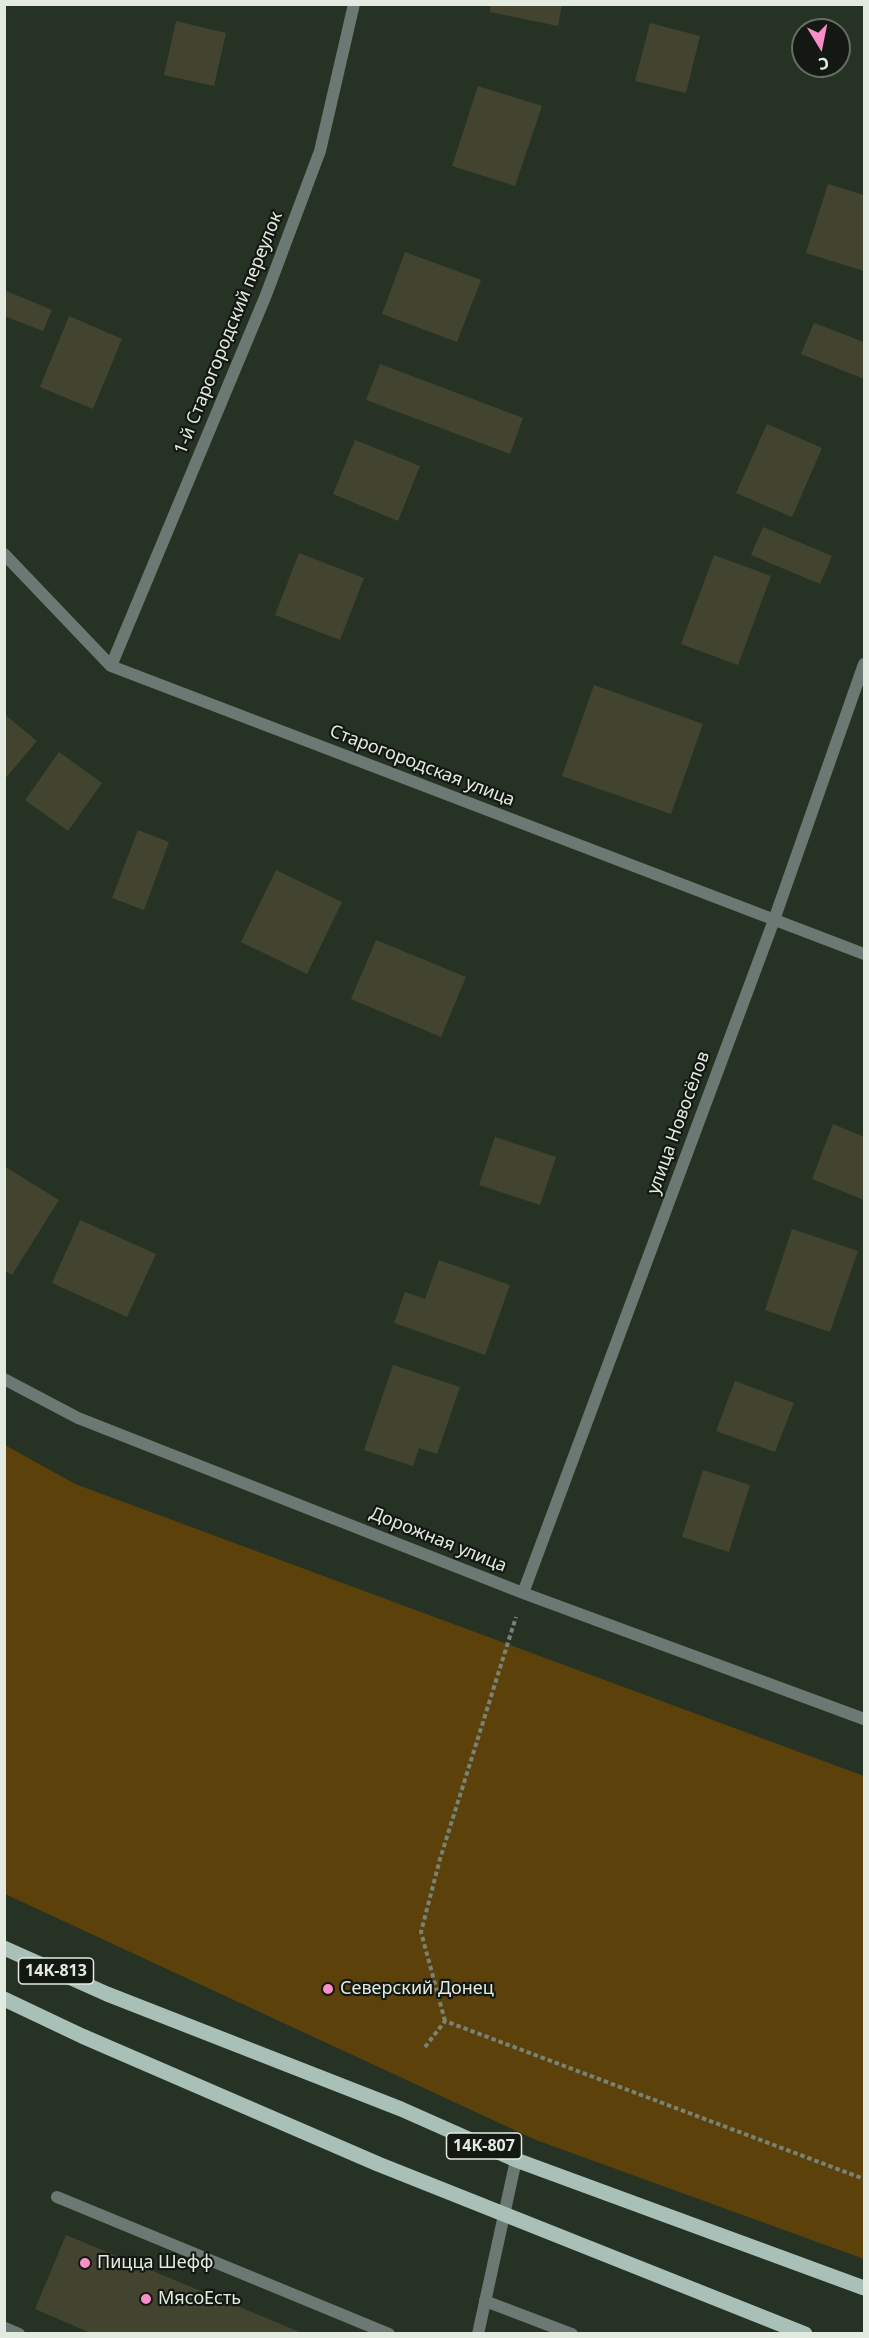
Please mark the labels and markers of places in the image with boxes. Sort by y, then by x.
place label: Северский Донец [340,1978,494,2000]
marker: Северский Донец [321,1982,335,1996]
place label: Пицца Шефф [97,2252,213,2274]
marker: Пицца Шефф [78,2256,92,2270]
place label: МясоЕсть [158,2288,241,2310]
marker: МясоЕсть [139,2292,153,2306]

